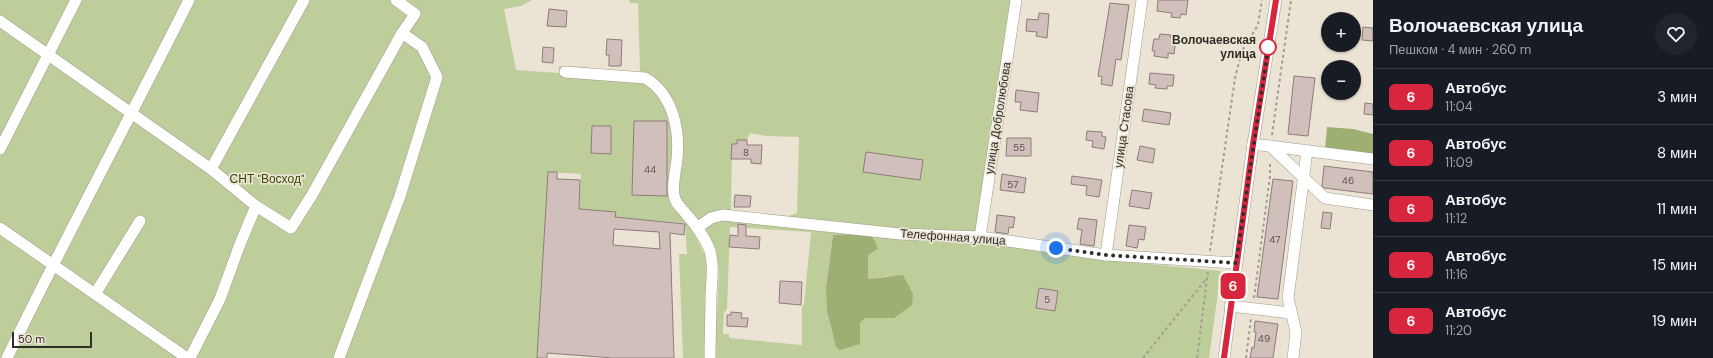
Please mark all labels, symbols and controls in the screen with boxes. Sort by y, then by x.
map controls [1321,12,1361,100]
button: + [1321,12,1361,52]
text: Волочаевская улица [1389,13,1583,38]
button: heart [1655,13,1697,55]
place label: Волочаевская улица [1172,32,1256,62]
marker: Волочаевская улица [1259,38,1277,56]
text: Пешком · 4 мин · 260 m [1389,41,1531,58]
street label: улица Добролюбова [981,60,1015,175]
button: − [1321,60,1361,100]
text: Автобус [1445,78,1507,98]
street label: улица Стасова [1110,85,1138,169]
text: 3 мин [1657,87,1697,107]
text: 6 [1407,88,1415,106]
text: 11:04 [1445,98,1473,115]
text: Автобус [1445,134,1507,154]
house number: 55 [1013,141,1025,154]
text: 8 мин [1657,143,1697,163]
text: 6 [1407,144,1415,162]
house number: 8 [743,146,749,159]
text: 11:09 [1445,154,1473,171]
house number: 44 [644,163,656,176]
park label: СНТ "Восход" [230,171,305,187]
house number: 46 [1342,174,1354,187]
house number: 57 [1007,178,1019,191]
text: Автобус [1445,190,1507,210]
text: 11 мин [1657,199,1697,219]
text: 6 [1407,200,1415,218]
text: 11:12 [1445,210,1467,227]
street label: Телефонная улица [900,225,1007,249]
house number: 47 [1269,233,1281,246]
your location [1046,238,1066,258]
text: Автобус [1445,246,1507,266]
text: 15 мин [1652,255,1697,275]
text: 6 [1407,256,1415,274]
text: 11:16 [1445,266,1468,283]
line badge: 6 [1220,273,1246,299]
text: 6 [1229,277,1237,295]
house number: 5 [1044,293,1050,306]
text: Автобус [1445,302,1507,322]
text: 19 мин [1652,311,1697,331]
text: 6 [1407,312,1415,330]
text: 11:20 [1445,322,1472,339]
scale bar [12,330,92,349]
text: 50 m [18,332,45,346]
house number: 49 [1258,332,1270,345]

